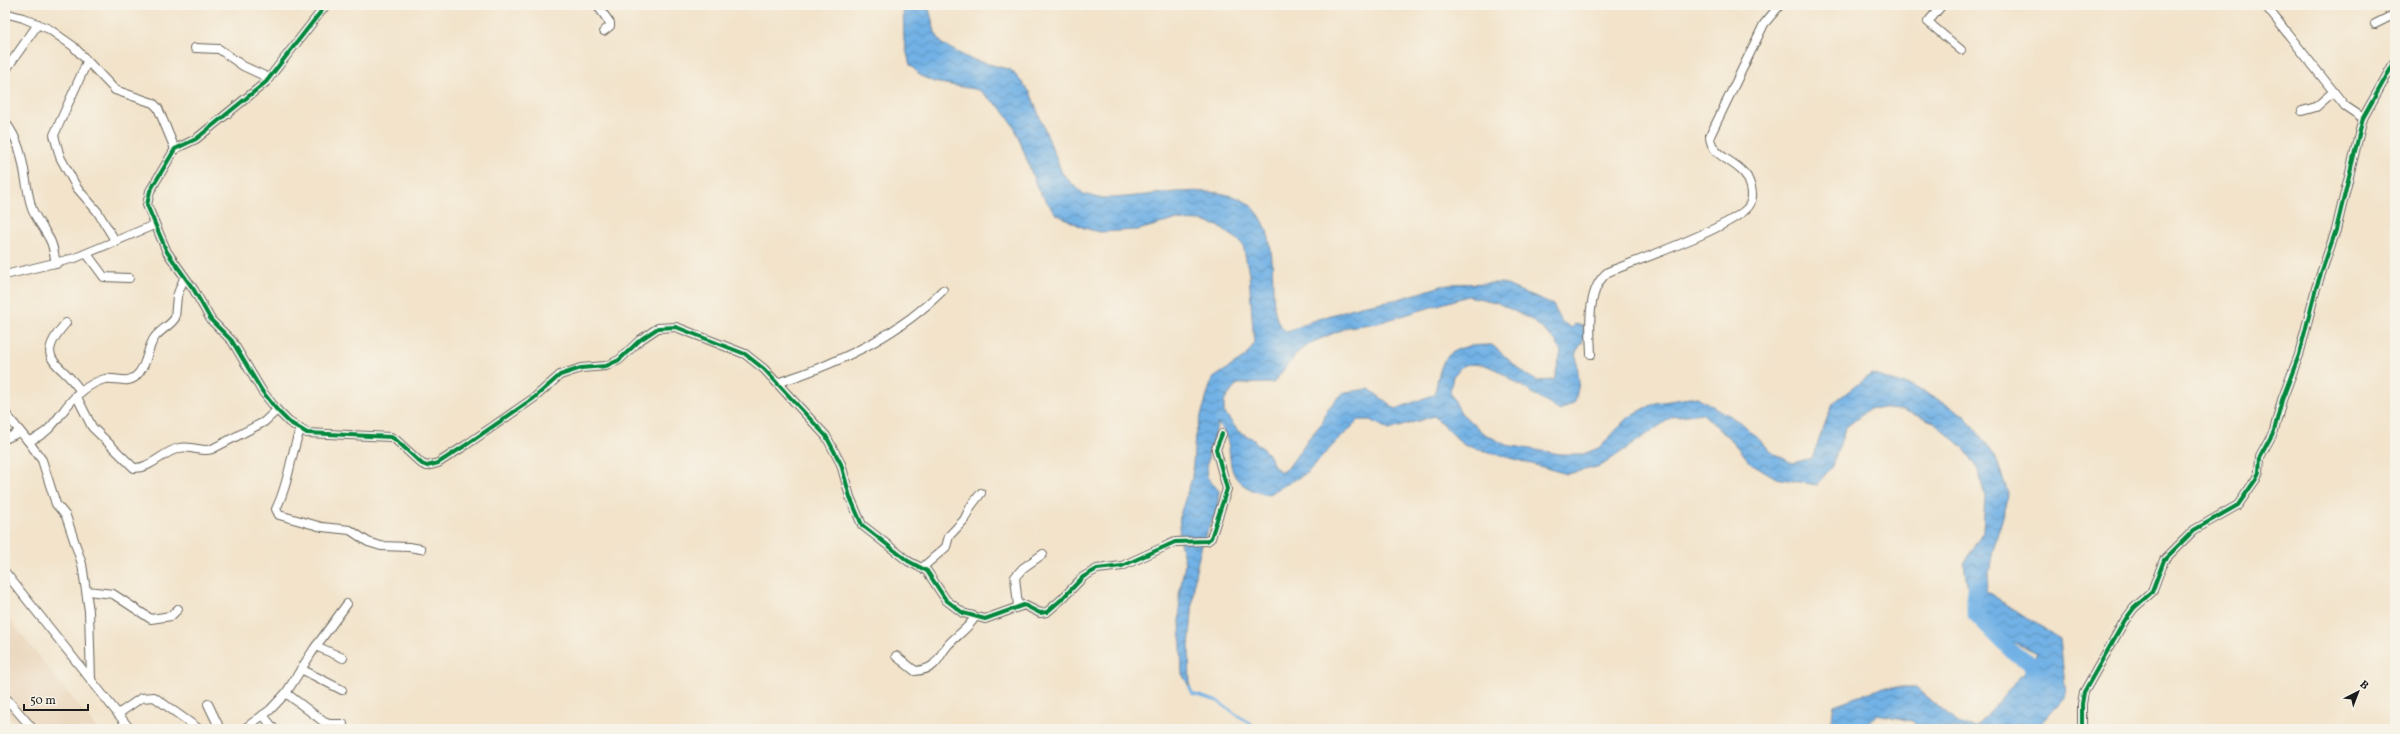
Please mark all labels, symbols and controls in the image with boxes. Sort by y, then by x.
north arrow [2338,672,2378,712]
text: B [2356,678,2371,694]
scale bar [24,686,88,712]
text: 50 m [30,693,56,709]

